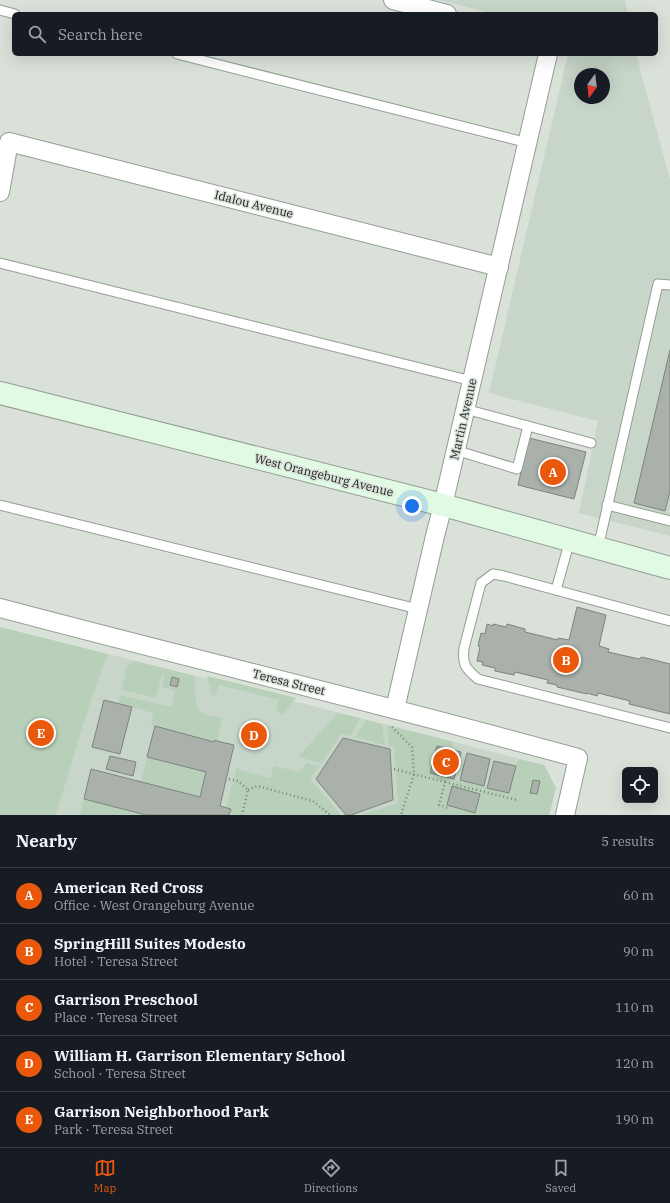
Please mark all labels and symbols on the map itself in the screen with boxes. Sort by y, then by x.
north arrow [574,68,610,104]
street label: Idalou Avenue [213,187,295,221]
street label: Martin Avenue [446,377,480,461]
street label: West Orangeburg Avenue [253,450,395,500]
pin: A [540,457,566,487]
your location [402,496,422,516]
pin: B [553,645,579,675]
street label: Teresa Street [251,666,327,698]
pin: E [28,718,54,748]
pin: D [241,720,267,750]
pin: C [433,747,459,777]

